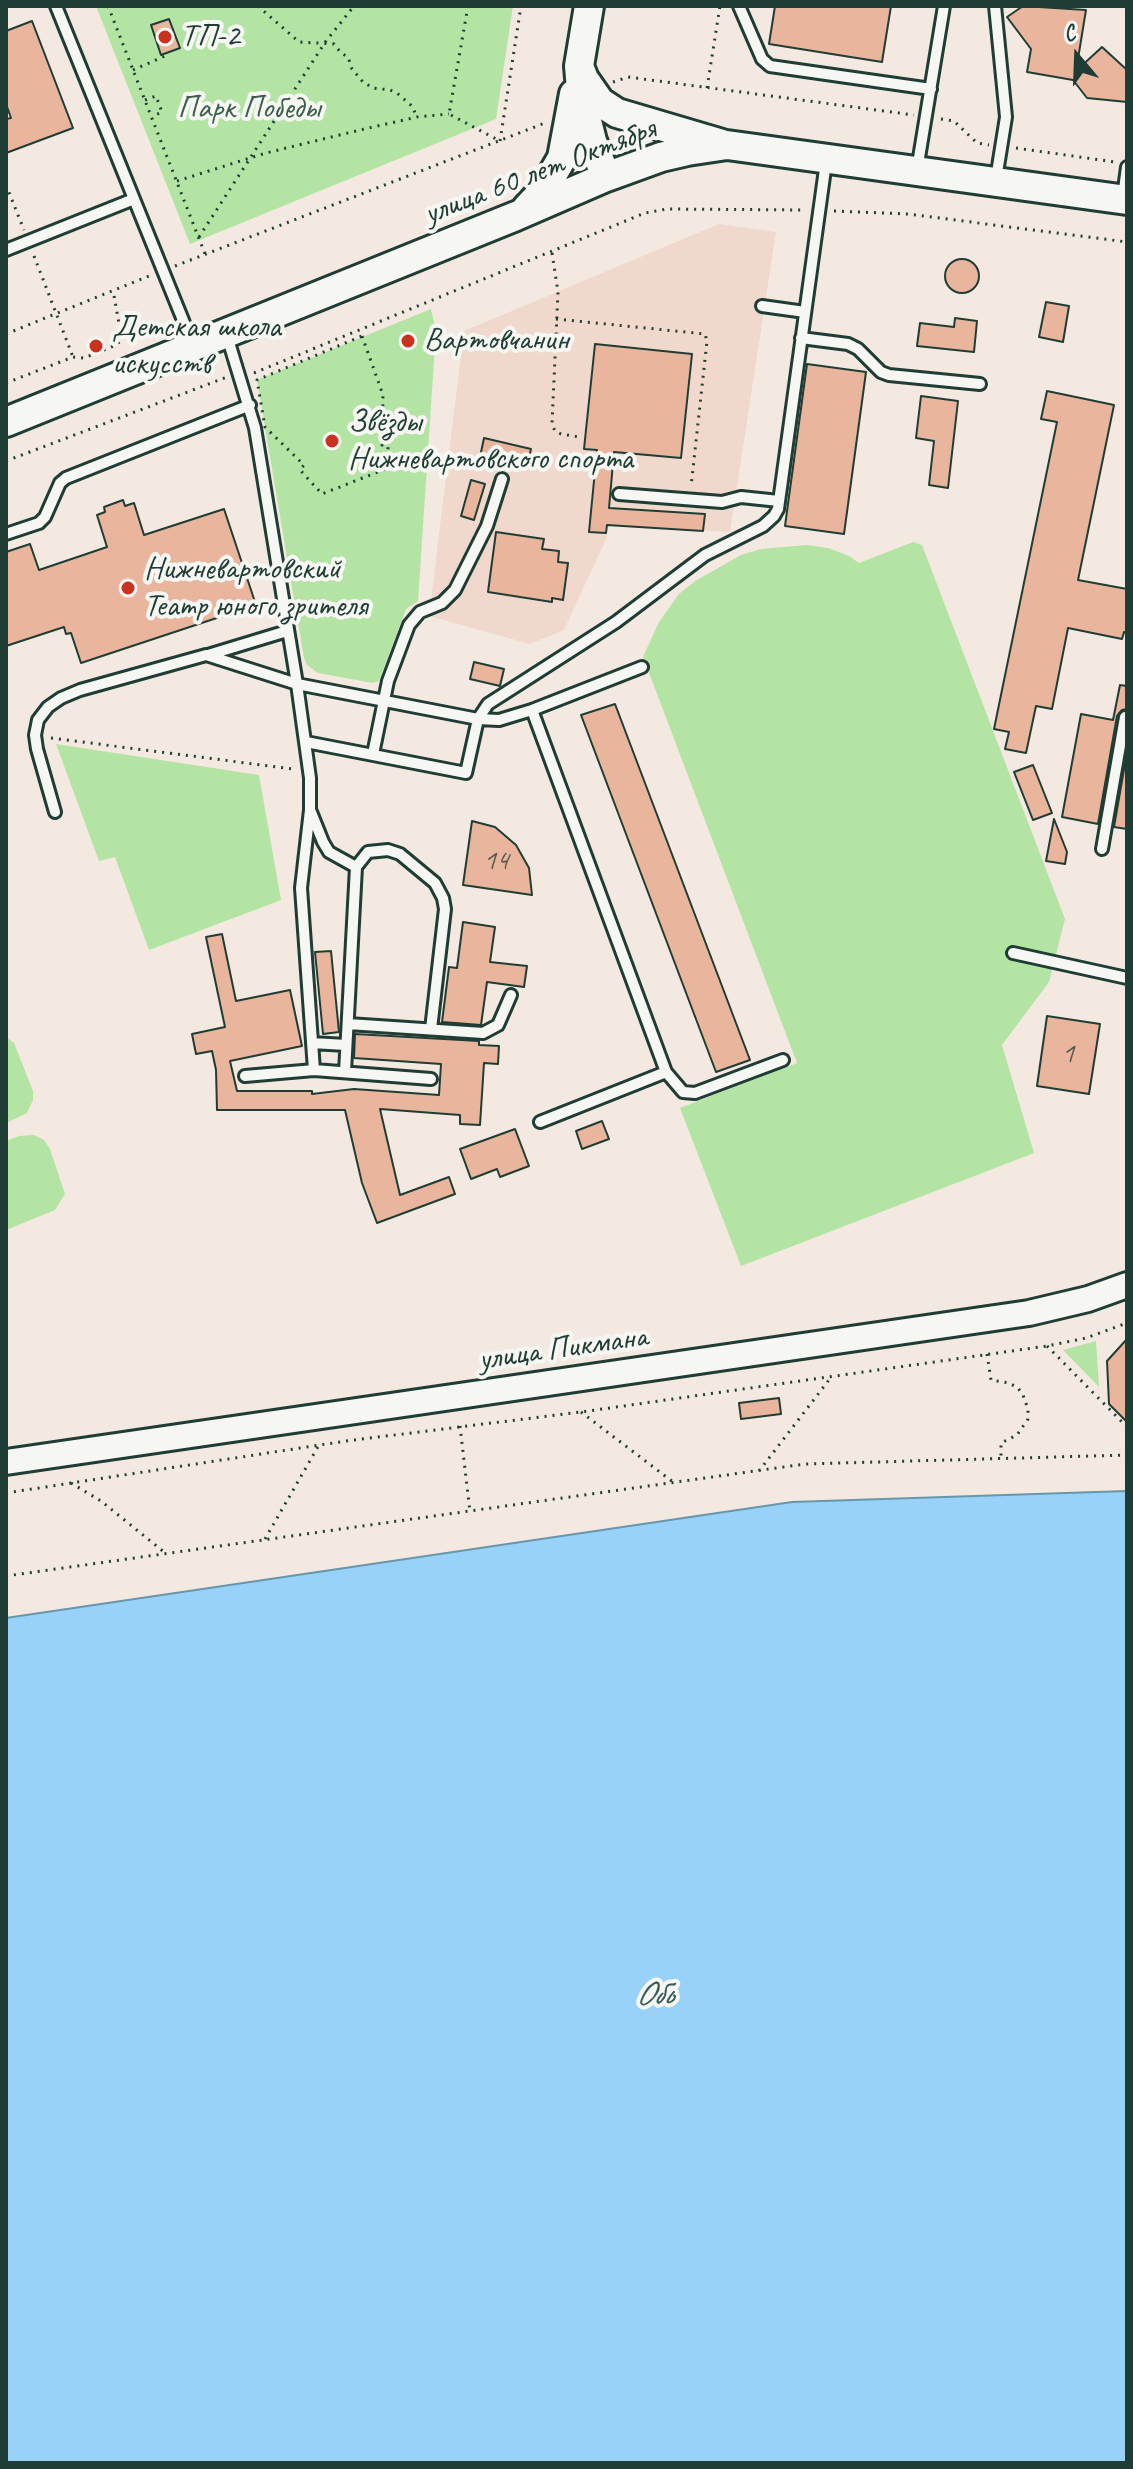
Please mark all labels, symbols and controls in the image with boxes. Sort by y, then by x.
north arrow [1037,16,1117,96]
place label: ТП-2 [181,18,240,56]
text: С [1060,18,1079,48]
marker: ТП-2 [156,28,174,46]
park label: Парк Победы [178,90,320,128]
street label: улица 60 лет Октября [419,110,661,234]
place label: Детская школа искусств [112,309,281,384]
place label: Вартовчанин [424,322,569,360]
marker: Вартовчанин [399,332,417,350]
marker: Детская школа искусств [87,337,105,355]
place label: Звёзды Нижневартовского спорта [348,404,633,479]
marker: Звёзды Нижневартовского спорта [323,432,341,450]
place label: Нижневартовский Театр юного зрителя [144,551,367,626]
marker: Нижневартовский Театр юного зрителя [119,579,137,597]
house number: 14 [483,845,509,879]
house number: 1 [1062,1038,1074,1072]
street label: улица Пикмана [476,1318,650,1380]
water label: Обь [636,1975,672,2015]

